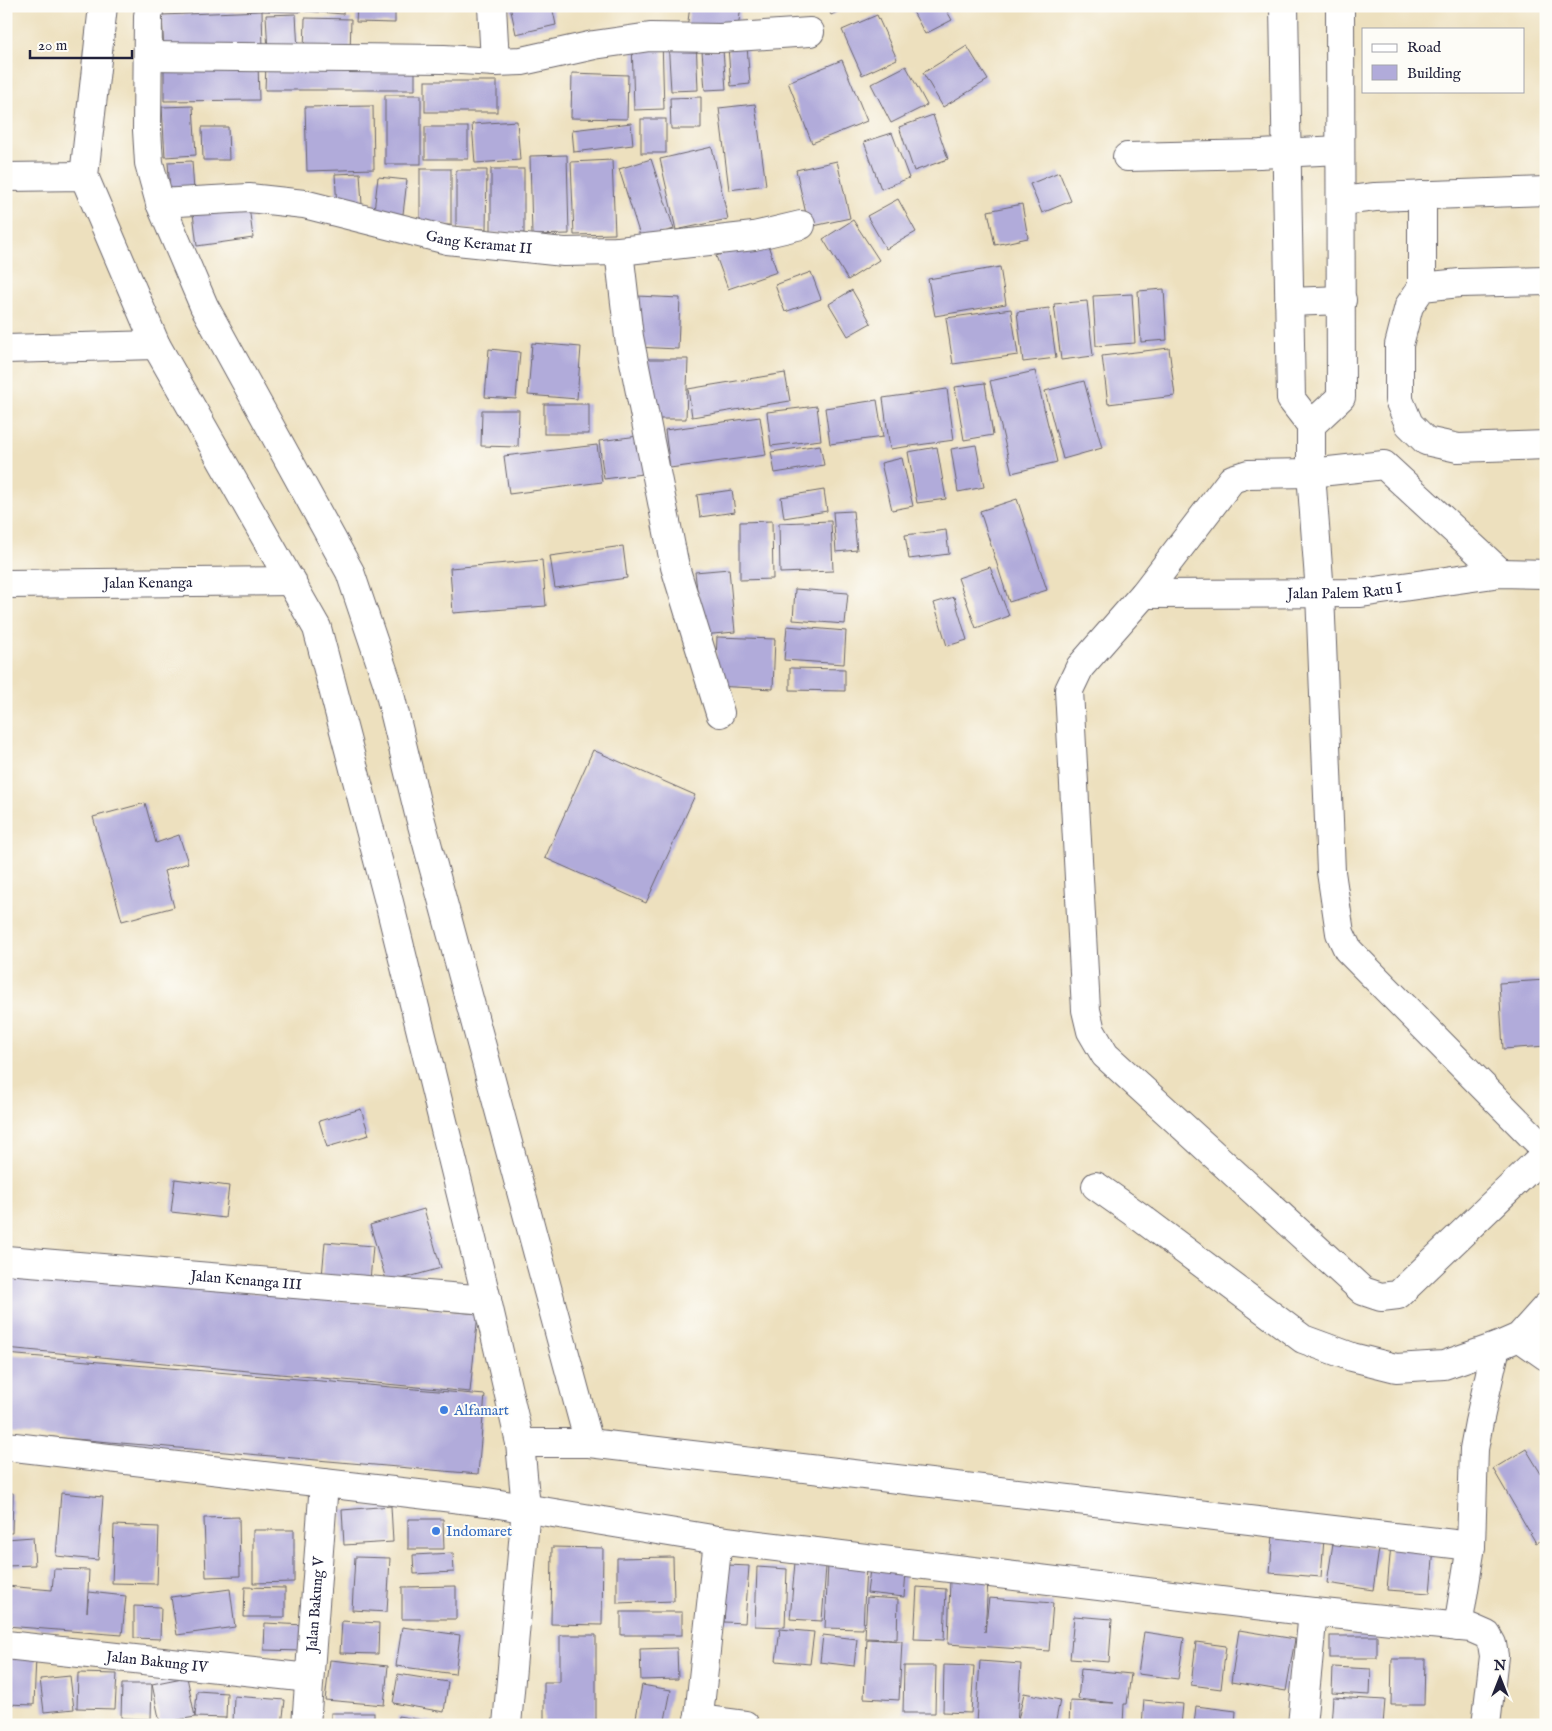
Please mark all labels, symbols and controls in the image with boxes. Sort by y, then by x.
scale bar [30,28,132,60]
legend [1362,28,1524,92]
text: 20 m [38,36,68,55]
text: Road [1407,38,1442,57]
text: Building [1407,64,1462,83]
street label: Gang Keramat II [424,226,534,259]
street label: Jalan Kenanga [101,573,193,593]
street label: Jalan Palem Ratu I [1285,578,1404,603]
street label: Jalan Kenanga III [188,1266,303,1295]
place label: Alfamart [453,1401,509,1420]
marker: Alfamart [438,1404,450,1416]
place label: Indomaret [446,1522,512,1541]
marker: Indomaret [430,1525,442,1537]
street label: Jalan Bakung V [302,1555,329,1655]
street label: Jalan Bakung IV [103,1647,210,1677]
north arrow [1474,1654,1524,1704]
text: N [1493,1657,1506,1675]

